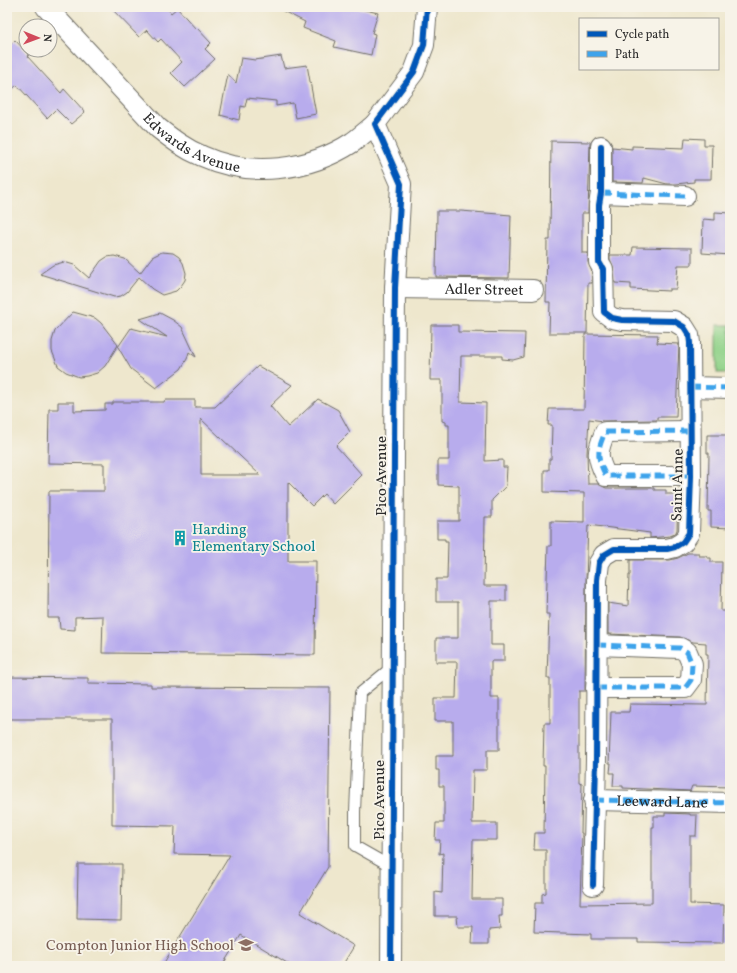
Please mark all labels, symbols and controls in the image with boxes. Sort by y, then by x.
north arrow [18,18,58,58]
legend [579,18,719,70]
text: Cycle path [615,27,670,43]
text: N [39,34,54,42]
text: Path [615,47,639,63]
street label: Edwards Avenue [137,109,242,179]
street label: Adler Street [444,280,524,302]
street label: Pico Avenue [372,436,393,516]
street label: Saint Anne [667,448,690,522]
place label: Harding Elementary School [192,520,315,558]
building icon: Harding Elementary School [171,529,189,547]
street label: Pico Avenue [370,760,391,840]
street label: Leeward Lane [616,791,708,815]
place label: Compton Junior High School [46,936,234,957]
school or university icon: Compton Junior High School [237,936,255,954]

